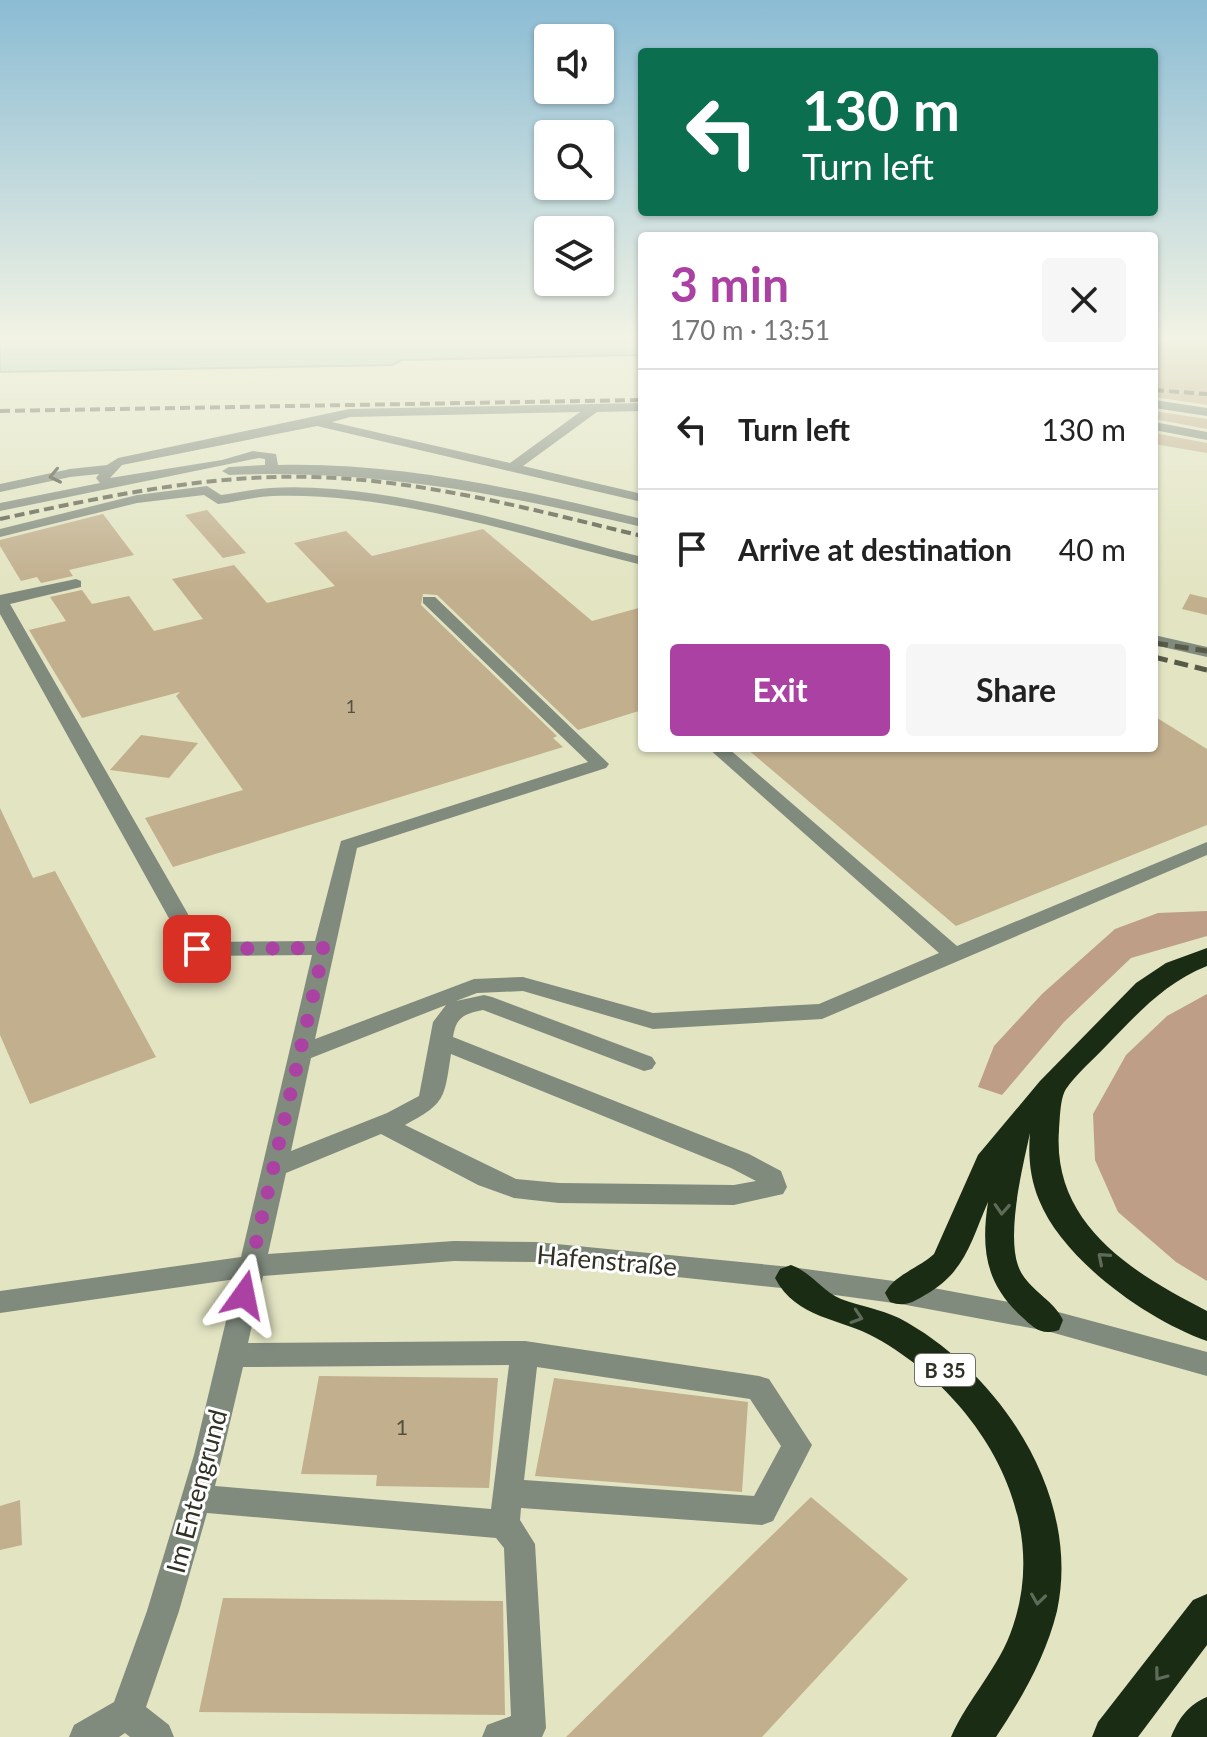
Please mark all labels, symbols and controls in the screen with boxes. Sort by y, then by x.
map controls [534,24,614,296]
button: sound [534,24,614,104]
text: 130 m [802,76,960,143]
icon: left [670,80,774,184]
button: search [534,120,614,200]
text: Turn left [802,144,934,188]
button: layers [534,216,614,296]
text: 3 min [670,255,789,312]
button: close [1042,258,1126,342]
text: 170 m · 13:51 [670,314,830,346]
icon: left [670,407,714,451]
text: Turn left [738,411,850,447]
text: 130 m [1041,411,1126,447]
one-way arrow [49,467,63,484]
icon: arrive [670,527,714,571]
text: Arrive at destination [738,531,1012,567]
text: 40 m [1059,531,1126,567]
button: Exit [670,644,890,736]
button: Share [906,644,1126,736]
house number: 1 [346,695,356,717]
pin [163,915,231,983]
icon: arrive [175,927,219,971]
one-way arrow [994,1203,1011,1216]
street label: Hafenstraße [536,1238,678,1282]
position arrow [202,1253,286,1337]
one-way arrow [1097,1254,1112,1268]
one-way arrow [850,1308,864,1324]
road number: B 35 [915,1354,975,1386]
street label: Im Entengrund [159,1406,233,1576]
house number: 1 [396,1413,408,1440]
one-way arrow [1030,1592,1047,1606]
one-way arrow [1155,1666,1169,1681]

